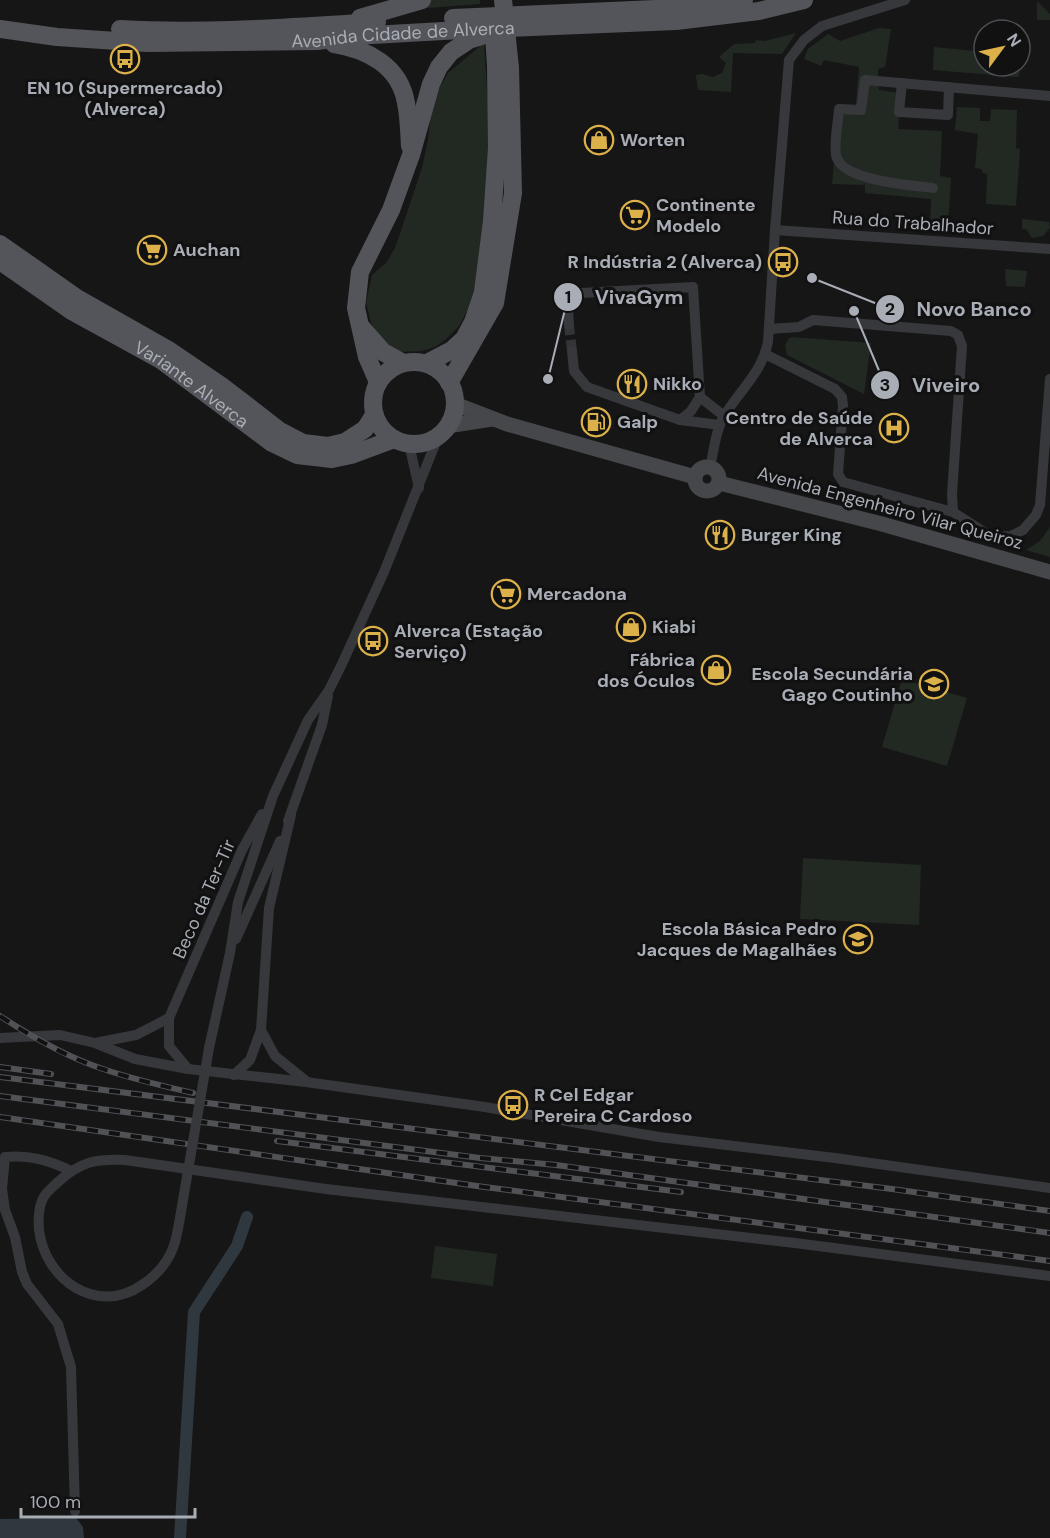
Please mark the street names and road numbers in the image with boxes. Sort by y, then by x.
street label: Avenida Cidade de Alverca [291,16,515,53]
street label: Rua do Trabalhador [832,205,995,241]
street label: Variante Alverca [130,336,253,433]
street label: Avenida Engenheiro Vilar Queiroz [755,461,1025,555]
street label: Beco da Ter-Tir [167,835,241,962]

